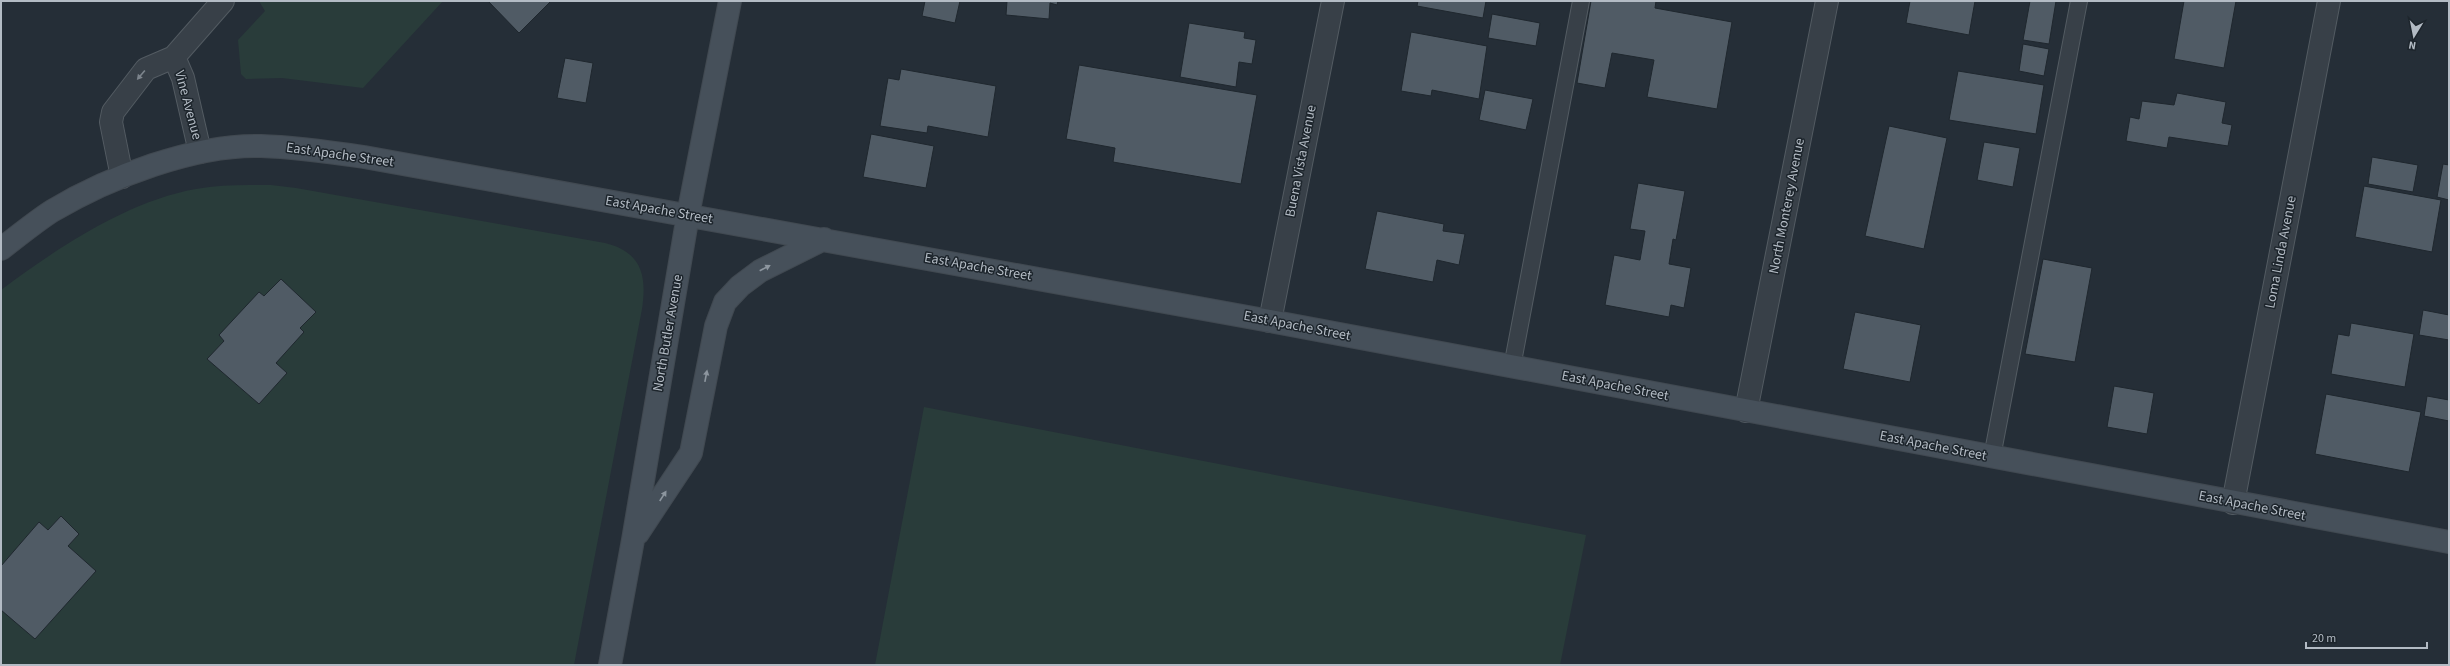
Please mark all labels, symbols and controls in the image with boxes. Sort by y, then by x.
north arrow [2394,16,2434,56]
text: N [2407,37,2417,53]
street label: Vine Avenue [169,68,207,142]
one-way arrow [136,70,145,81]
street label: Buena Vista Avenue [1280,103,1322,219]
street label: North Monterey Avenue [1764,136,1810,276]
street label: East Apache Street [285,138,395,172]
street label: East Apache Street [604,191,714,229]
street label: Loma Linda Avenue [2260,194,2302,310]
street label: East Apache Street [923,248,1033,286]
one-way arrow [760,265,771,272]
street label: North Butler Avenue [648,273,688,393]
street label: East Apache Street [1242,306,1352,346]
street label: East Apache Street [1560,366,1670,406]
one-way arrow [704,370,710,382]
street label: East Apache Street [1878,426,1988,466]
street label: East Apache Street [2197,486,2307,526]
one-way arrow [659,490,666,502]
scale bar [2306,624,2427,650]
text: 20 m [2312,630,2336,647]

